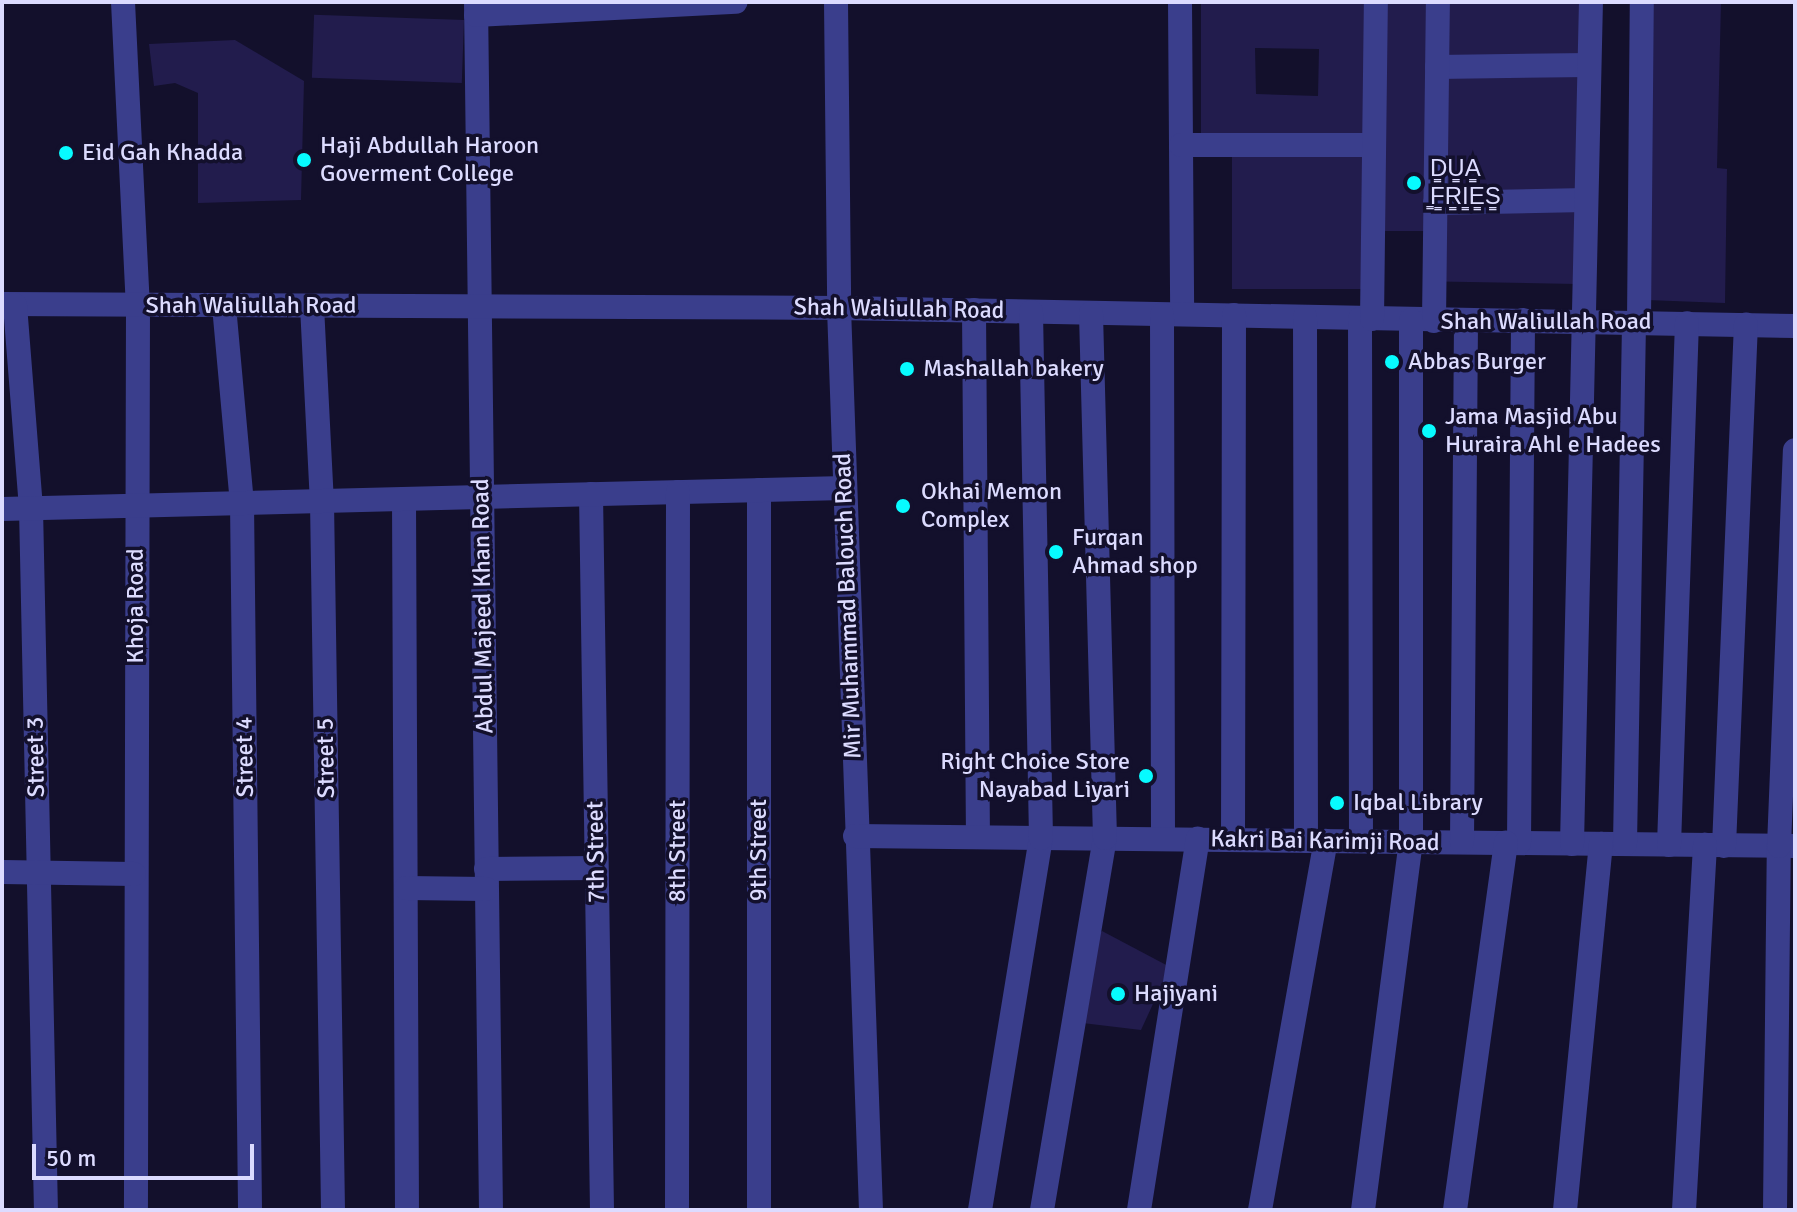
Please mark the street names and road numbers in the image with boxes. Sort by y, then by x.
street label: Shah Waliullah Road [146,292,356,320]
street label: Shah Waliullah Road [793,293,1005,325]
street label: Shah Waliullah Road [1441,308,1651,336]
street label: Mir Muhammad Balouch Road [828,453,868,759]
street label: Abdul Majeed Khan Road [466,478,500,734]
street label: Khoja Road [122,548,150,664]
street label: Street 3 [21,716,51,798]
street label: Street 4 [230,716,260,798]
street label: Street 5 [311,717,341,799]
street label: 9th Street [745,799,773,901]
street label: 8th Street [664,800,692,902]
street label: 7th Street [581,801,611,903]
street label: Kakri Bai Karimji Road [1210,825,1440,857]

